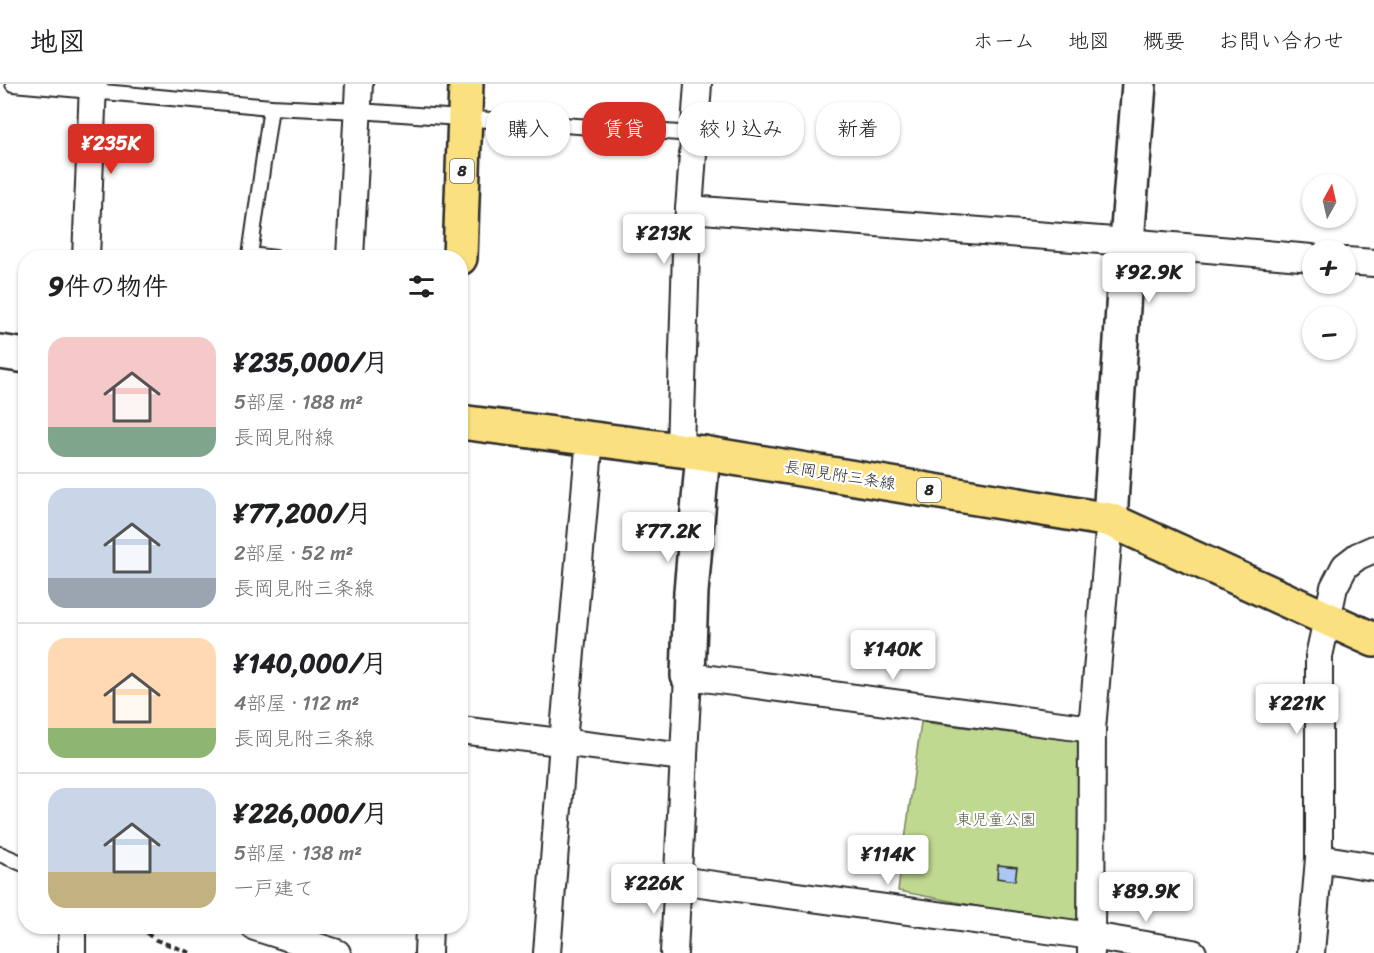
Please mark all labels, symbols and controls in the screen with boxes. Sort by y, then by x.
text: 地図 [30,17,86,66]
text: ホーム [973,22,1035,60]
text: 地図 [1068,22,1110,60]
text: 概要 [1143,22,1185,60]
text: お問い合わせ [1218,22,1344,60]
chip: 購入 [486,102,570,156]
chip: 賃貸 [582,102,666,156]
chip: 絞り込み [678,102,804,156]
chip: 新着 [816,102,900,156]
pin: ¥235K [69,124,153,175]
text: ¥235K [82,126,140,161]
road number: 8 [450,159,474,183]
north arrow [1302,174,1356,228]
map controls [1302,174,1356,360]
pin: ¥213K [622,214,706,265]
text: ¥213K [637,216,691,251]
button: + [1302,240,1356,294]
pin: ¥92.9K [1100,253,1198,304]
text: ¥92.9K [1116,255,1182,290]
text: 9件の物件 [48,263,168,309]
icon: filters [405,270,438,303]
button: − [1302,306,1356,360]
text: ¥235,000/月 [234,339,389,385]
icon: home [96,361,168,433]
text: 5部屋 · 188 m² [234,385,363,420]
text: 長岡見附線 [234,420,334,455]
street label: 長岡見附三条線 [782,452,898,498]
road number: 8 [917,478,941,502]
text: ¥77,200/月 [234,490,372,536]
icon: home [96,512,168,584]
pin: ¥77.2K [619,512,717,563]
text: ¥77.2K [636,514,700,549]
text: 2部屋 · 52 m² [234,536,353,571]
text: 長岡見附三条線 [234,571,374,606]
pin: ¥140K [851,630,935,681]
text: ¥140K [865,632,921,667]
text: ¥140,000/月 [234,640,387,686]
icon: home [96,662,168,734]
pin: ¥221K [1255,684,1339,735]
text: 4部屋 · 112 m² [234,686,359,721]
text: ¥221K [1270,686,1324,721]
text: 長岡見附三条線 [234,721,374,756]
text: ¥226,000/月 [234,790,388,836]
park label: 東児童公園 [956,805,1036,834]
icon: home [96,812,168,884]
pin: ¥114K [846,835,930,886]
text: 5部屋 · 138 m² [234,836,362,871]
text: ¥114K [862,837,914,872]
pin: ¥226K [612,864,696,915]
text: ¥226K [625,866,683,901]
text: 一戸建て [234,871,314,906]
pin: ¥89.9K [1097,872,1195,923]
text: ¥89.9K [1113,874,1179,909]

